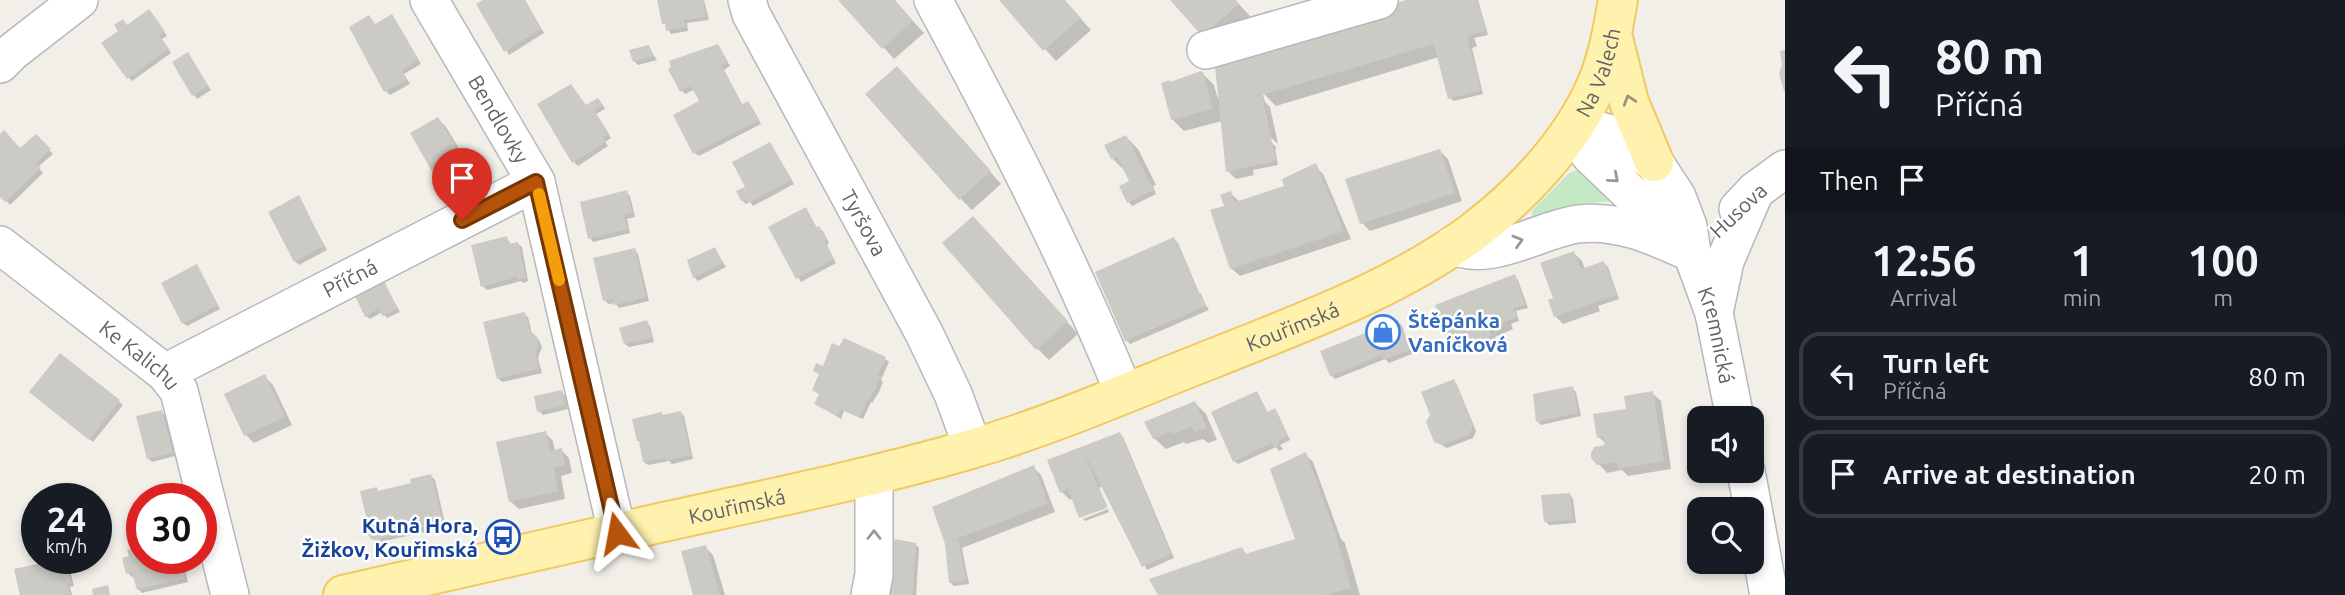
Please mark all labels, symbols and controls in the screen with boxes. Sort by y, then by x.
street label: Na Valech [1571,26,1625,121]
icon: left [1820,28,1911,119]
text: 80 m [1935,28,2044,83]
street label: Bendlovky [464,71,534,167]
text: Příčná [1935,86,2024,122]
one-way arrow [1623,95,1637,107]
pin [432,148,492,220]
icon: arrive [443,159,481,197]
icon: arrive [1893,161,1931,199]
text: Then [1820,166,1879,195]
one-way arrow [1606,169,1619,182]
street label: Husova [1705,178,1771,242]
street label: Tyršova [837,185,892,260]
one-way arrow [1512,234,1524,249]
text: 12:56 [1871,237,1976,284]
text: 1 [2070,237,2094,284]
text: 100 [2188,237,2259,284]
street label: Příčná [319,254,381,302]
street label: Kremnická [1693,283,1740,386]
text: Arrival [1890,285,1957,310]
text: min [2063,285,2101,310]
text: m [2213,285,2233,310]
street label: Kouřimská [1242,297,1343,356]
place label: Štěpánka Vaníčková [1408,308,1508,356]
shop icon: Štěpánka Vaníčková [1364,313,1402,351]
street label: Ke Kalichu [95,315,185,394]
text: Turn left [1883,349,1989,378]
icon: left [1824,357,1862,395]
text: 80 m [2248,362,2306,391]
text: Příčná [1883,378,1947,403]
map controls [1687,406,1764,574]
button: sound [1687,406,1764,483]
icon: arrive [1824,455,1862,493]
text: Arrive at destination [1883,460,2136,489]
text: 20 m [2248,460,2306,489]
speed limit sign: 30 [126,483,217,574]
street label: Kouřimská [686,484,788,528]
position arrow [580,496,654,570]
button: search [1687,497,1764,574]
text: 24 [47,499,86,539]
place label: Kutná Hora, Žižkov, Kouřimská [302,513,478,561]
bus stop icon: Kutná Hora, Žižkov, Kouřimská [484,518,522,556]
one-way arrow [866,529,882,540]
text: km/h [46,536,87,556]

